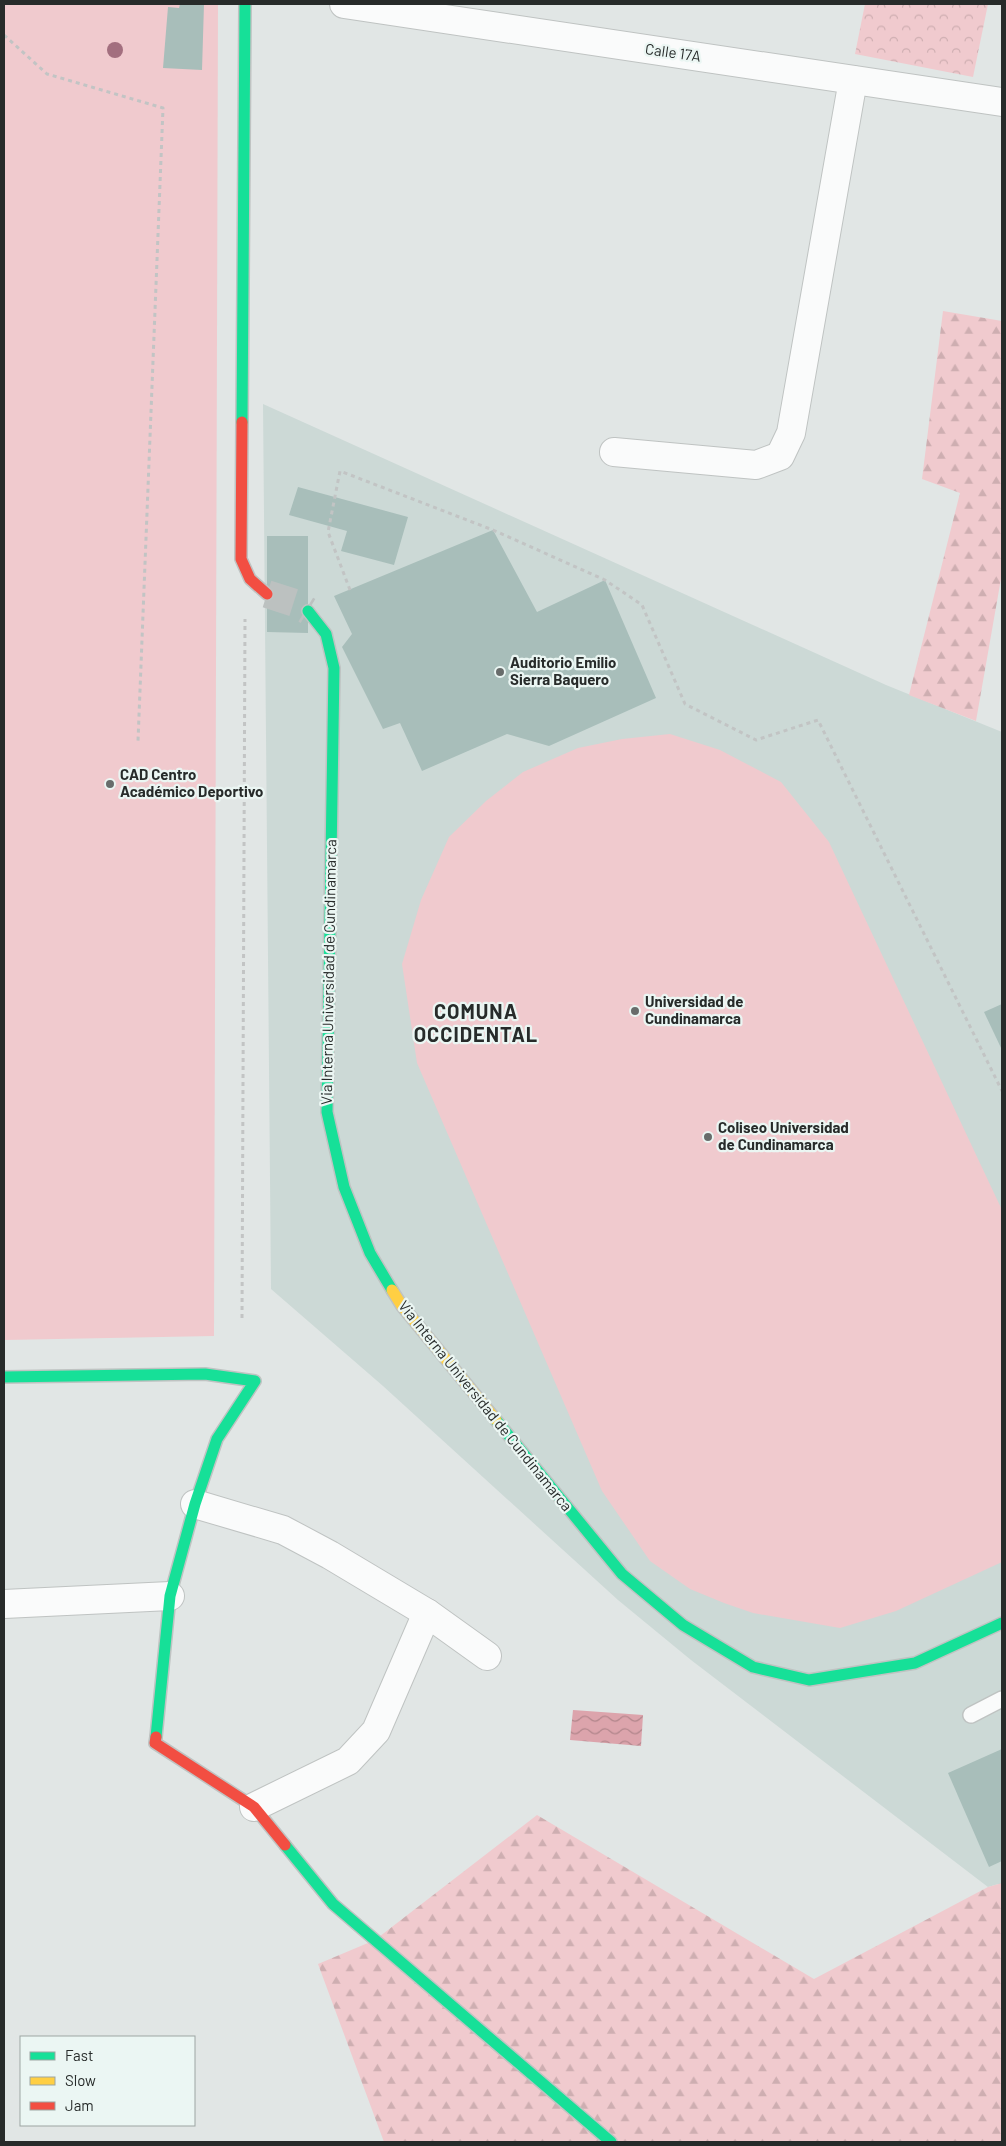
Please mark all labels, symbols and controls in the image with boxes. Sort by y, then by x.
street label: Calle 17A [644,39,702,65]
place label: Auditorio Emilio Sierra Baquero [510,653,616,688]
marker: Auditorio Emilio Sierra Baquero [494,666,506,678]
place label: CAD Centro Académico Deportivo [120,765,263,800]
marker: CAD Centro Académico Deportivo [104,778,116,790]
street label: Via Interna Universidad de Cundinamarca [317,839,339,1105]
place label: Universidad de Cundinamarca [645,992,744,1027]
district label: COMUNA OCCIDENTAL [414,999,538,1046]
marker: Universidad de Cundinamarca [629,1005,641,1017]
place label: Coliseo Universidad de Cundinamarca [718,1118,849,1153]
marker: Coliseo Universidad de Cundinamarca [702,1131,714,1143]
street label: Via Interna Universidad de Cundinamarca [395,1296,576,1514]
legend [20,2036,195,2126]
text: Fast [65,2046,93,2064]
text: Slow [65,2071,96,2089]
text: Jam [65,2096,94,2114]

